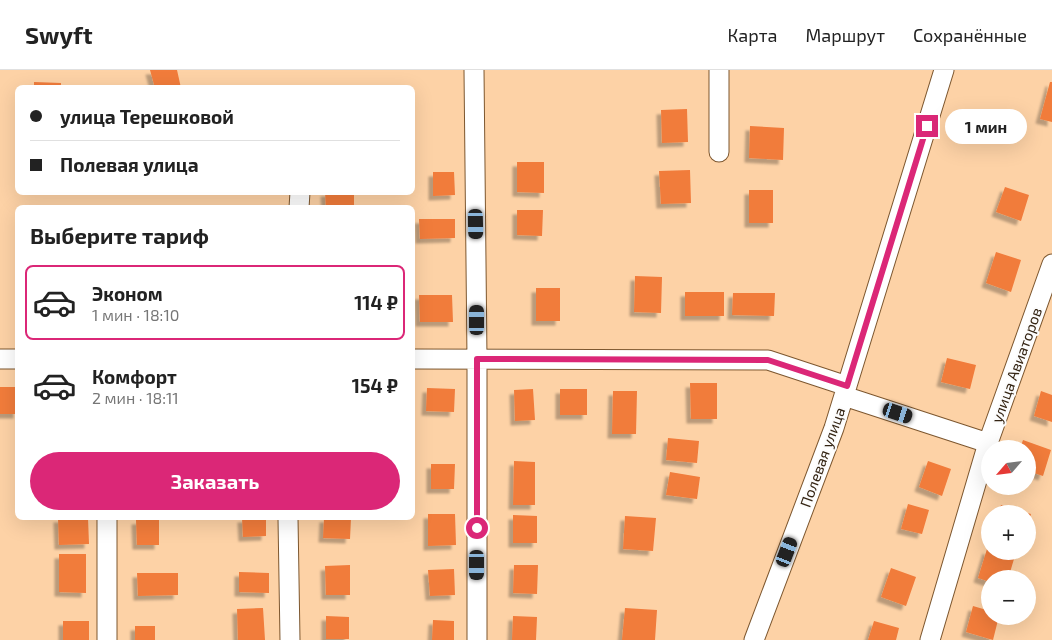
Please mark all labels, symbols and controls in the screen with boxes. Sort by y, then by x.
text: Swyft [25,20,93,49]
text: Карта [727,24,777,46]
text: Маршрут [805,24,885,46]
text: Сохранённые [913,24,1027,46]
text: улица Терешковой [60,105,234,128]
callout: 1 мин [944,108,1027,144]
route end [916,115,938,137]
text: 1 мин [965,117,1007,136]
text: Полевая улица [60,153,199,176]
car [468,209,483,239]
text: Выберите тариф [30,222,209,248]
icon: car [32,280,77,325]
text: Эконом [92,282,163,305]
text: 114 ₽ [354,291,398,314]
text: 1 мин · 18:10 [92,305,179,324]
car [469,305,484,335]
street label: улица Авиаторов [987,305,1046,425]
icon: car [32,363,77,408]
text: Комфорт [92,365,177,388]
text: 154 ₽ [352,374,398,397]
text: 2 мин · 18:11 [92,388,179,407]
car [881,401,914,425]
street label: Полевая улица [796,405,849,510]
north arrow [981,440,1036,495]
map controls [981,440,1036,625]
button: Заказать [30,452,400,510]
button: + [981,505,1036,560]
route start [466,517,488,539]
car [774,535,799,569]
car [469,550,484,580]
button: − [981,570,1036,625]

